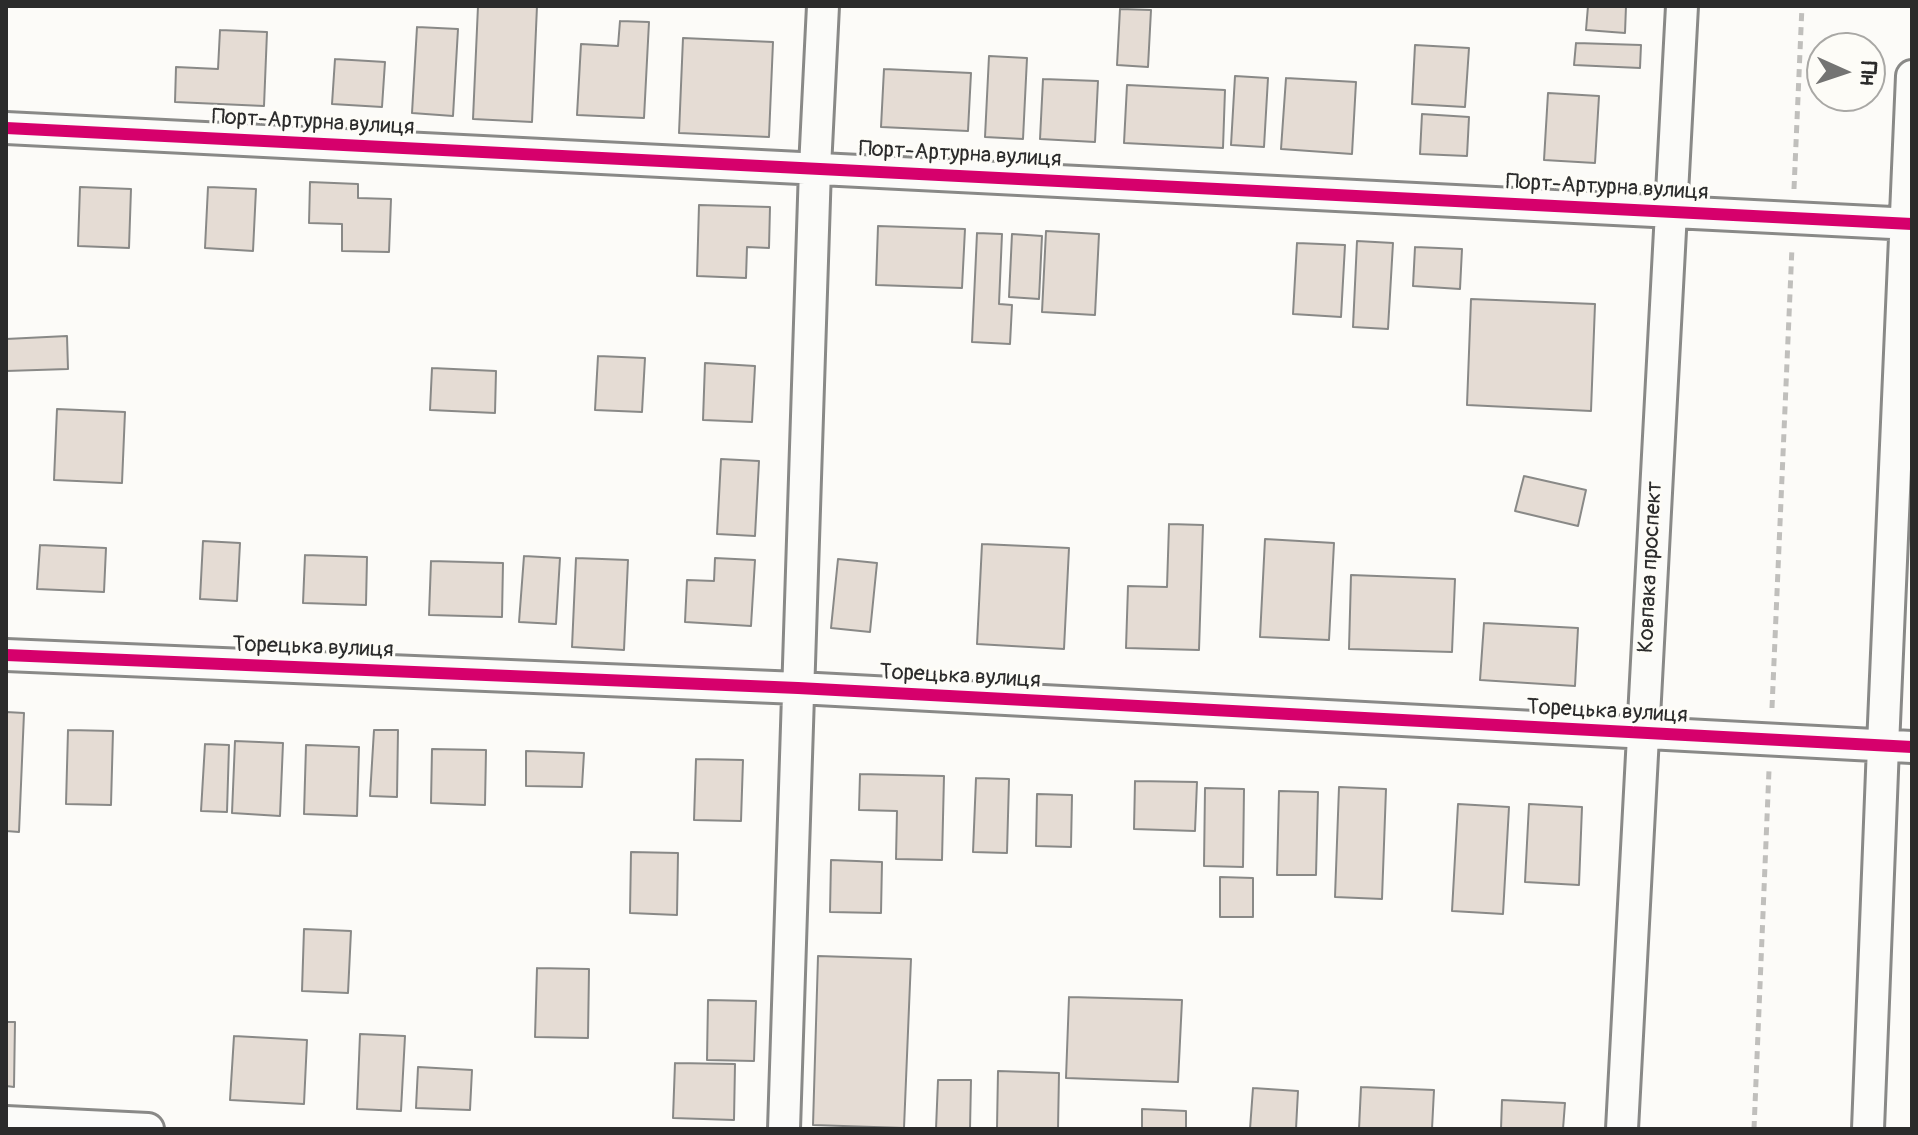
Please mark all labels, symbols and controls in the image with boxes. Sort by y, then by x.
north arrow [1806,32,1886,112]
text: Пн [1853,60,1883,86]
street label: Порт-Артурна вулиця [211,105,415,141]
street label: Порт-Артурна вулиця [858,137,1062,173]
street label: Порт-Артурна вулиця [1505,170,1709,206]
street label: Ковпака проспект [1633,480,1669,654]
street label: Торецька вулиця [232,632,394,664]
street label: Торецька вулиця [879,660,1041,694]
street label: Торецька вулиця [1526,695,1688,729]

